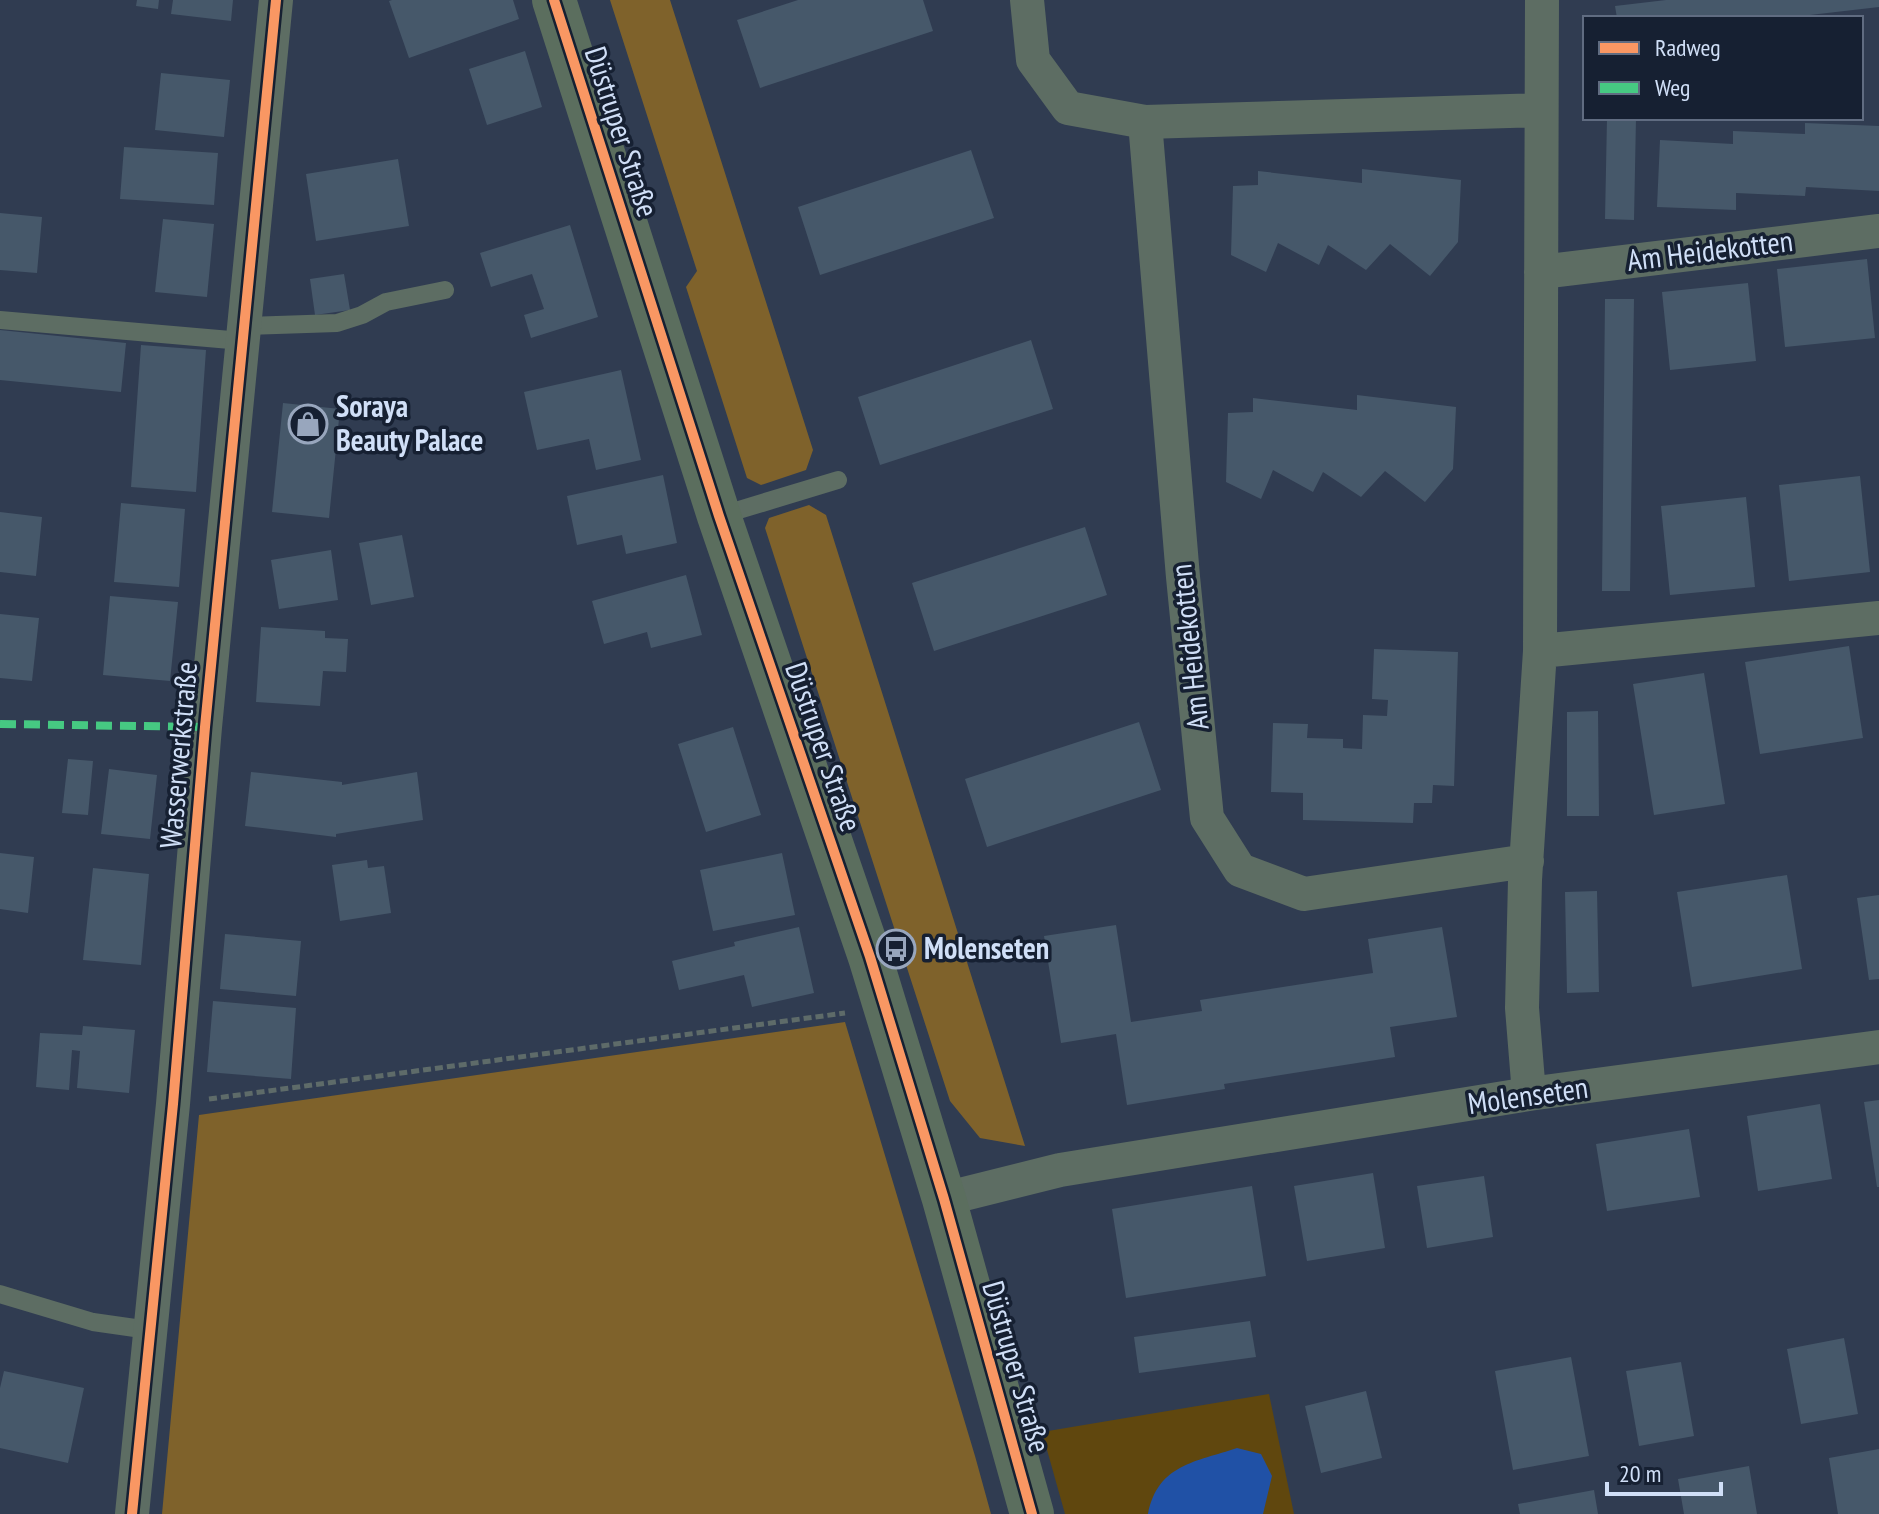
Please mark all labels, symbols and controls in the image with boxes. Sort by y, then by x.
legend [1583,16,1863,120]
text: Radweg [1655,32,1721,63]
street label: Düstruper Straße [577,41,668,222]
text: Weg [1655,72,1690,103]
street label: Am Heidekotten [1625,220,1795,279]
place label: Soraya Beauty Palace [336,386,483,459]
shop icon: Soraya Beauty Palace [287,403,329,445]
street label: Am Heidekotten [1160,562,1217,732]
street label: Düstruper Straße [777,657,872,836]
street label: Wasserwerkstraße [150,660,205,850]
bus stop icon: Molenseten [875,928,917,970]
place label: Molenseten [924,928,1049,967]
street label: Molenseten [1465,1067,1590,1122]
street label: Düstruper Straße [974,1276,1061,1457]
scale bar [1607,1446,1721,1496]
text: 20 m [1619,1458,1661,1489]

